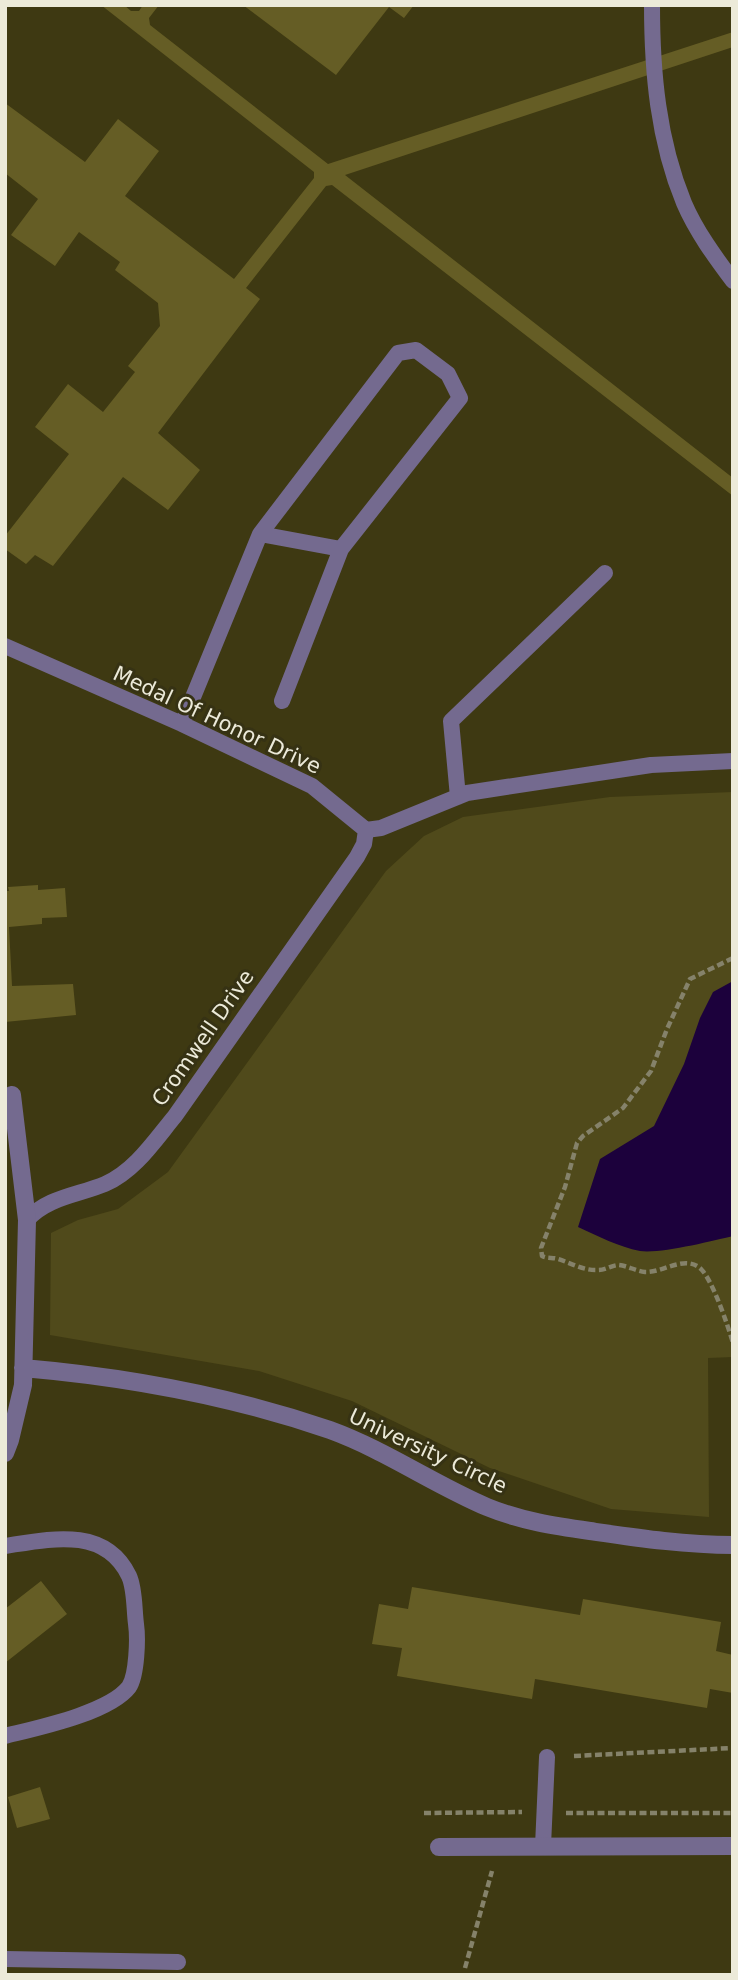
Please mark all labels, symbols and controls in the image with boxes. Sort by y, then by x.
street label: Medal Of Honor Drive [109,661,325,779]
street label: Cromwell Drive [147,965,259,1111]
street label: University Circle [345,1404,511,1498]

